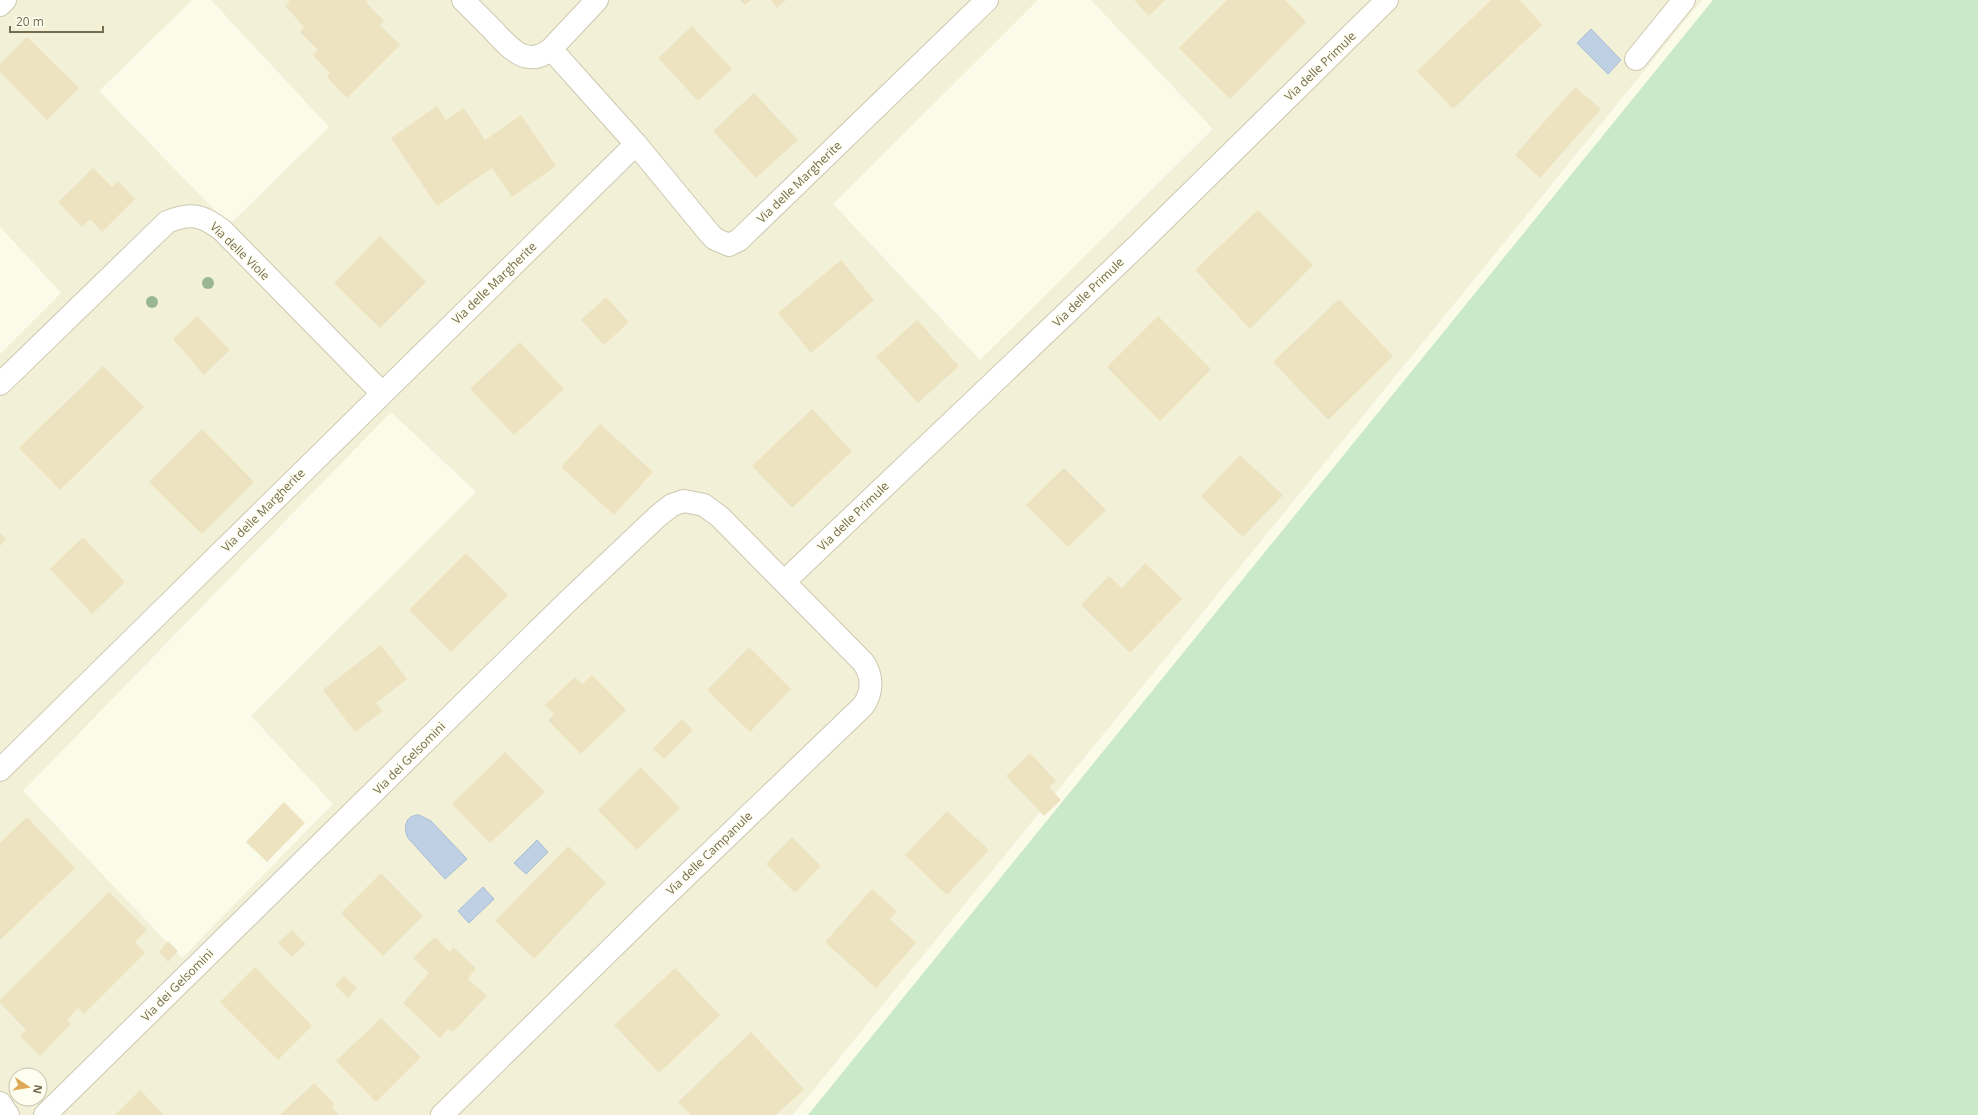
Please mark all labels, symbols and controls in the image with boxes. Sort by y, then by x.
scale bar [10,8,103,34]
text: 20 m [16,13,44,30]
street label: Via delle Primule [1281,27,1360,105]
street label: Via delle Margherite [753,137,845,227]
street label: Via delle Viole [206,218,274,284]
street label: Via delle Margherite [448,238,540,328]
street label: Via delle Primule [1049,253,1128,331]
street label: Via delle Margherite [217,464,309,556]
street label: Via delle Primule [814,477,893,555]
street label: Via dei Gelsomini [369,718,449,798]
street label: Via delle Campanule [662,807,756,899]
street label: Via dei Gelsomini [137,945,217,1025]
north arrow [8,1067,48,1107]
text: N [30,1083,47,1095]

